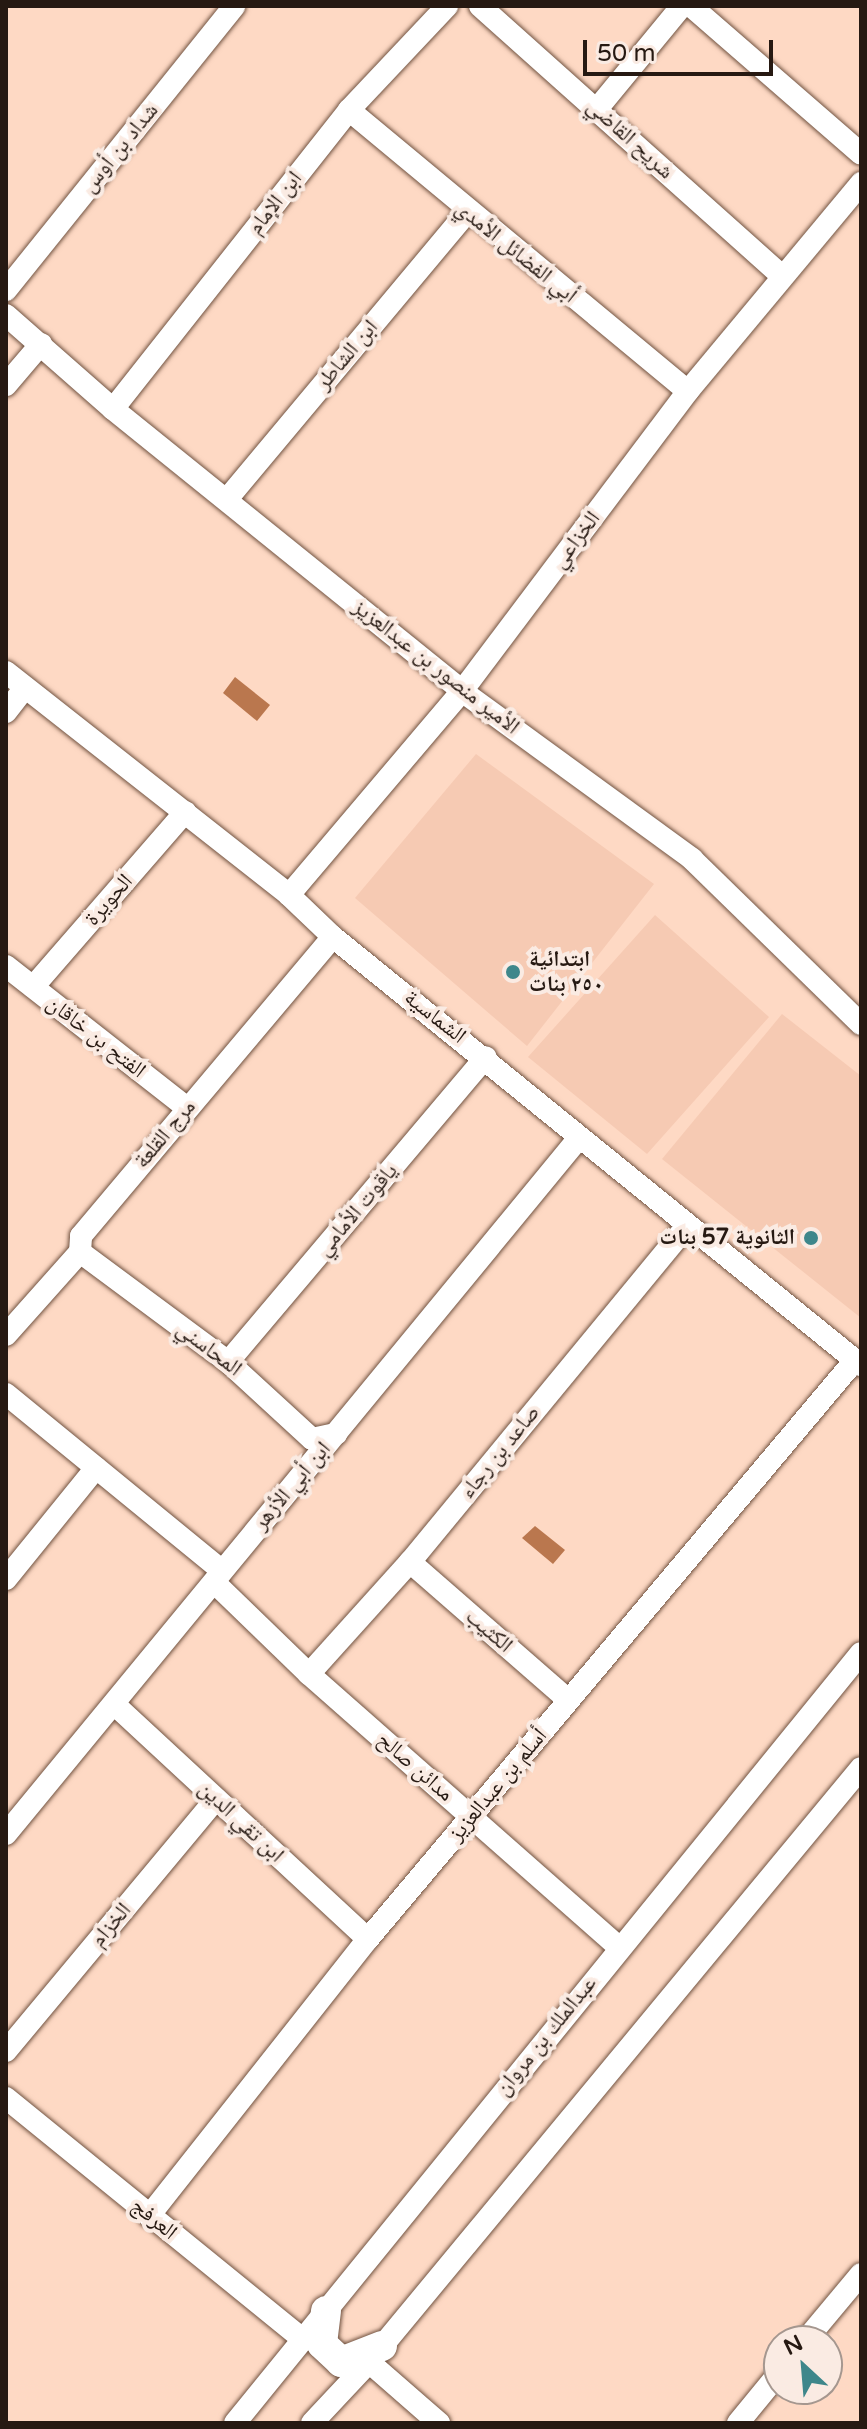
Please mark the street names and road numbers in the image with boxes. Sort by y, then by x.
street label: شريح القاضي [581,93,679,185]
street label: شداد بن أوس [76,98,164,198]
street label: ابن الإمام [242,166,308,240]
street label: أبي الفضائل الأمدي [450,195,582,309]
street label: ابن الشاطر [310,315,384,395]
street label: الخزاعي [546,506,606,574]
street label: الأمير منصور بن عبدالعزيز [347,594,525,740]
street label: الحويرة [79,869,139,931]
street label: الشماسية [399,985,471,1049]
street label: الفتح بن خاقان [41,990,151,1084]
street label: مرج القلعة [129,1094,201,1174]
street label: ياقوت الأمامي [311,1158,403,1262]
street label: المحاسني [171,1316,247,1382]
street label: صاعد بن رجاء [454,1400,546,1504]
street label: ابن أبي الأزهر [247,1436,337,1536]
street label: الكثيب [460,1603,518,1659]
street label: أسلم بن عبدالعزيز [443,1723,553,1847]
street label: مدائن صالح [371,1727,459,1807]
street label: ابن تقي الدين [193,1776,289,1868]
street label: الخزام [85,1898,137,1952]
street label: عبدالملك بن مروان [490,1971,602,2101]
street label: العرفج [126,2192,182,2246]

